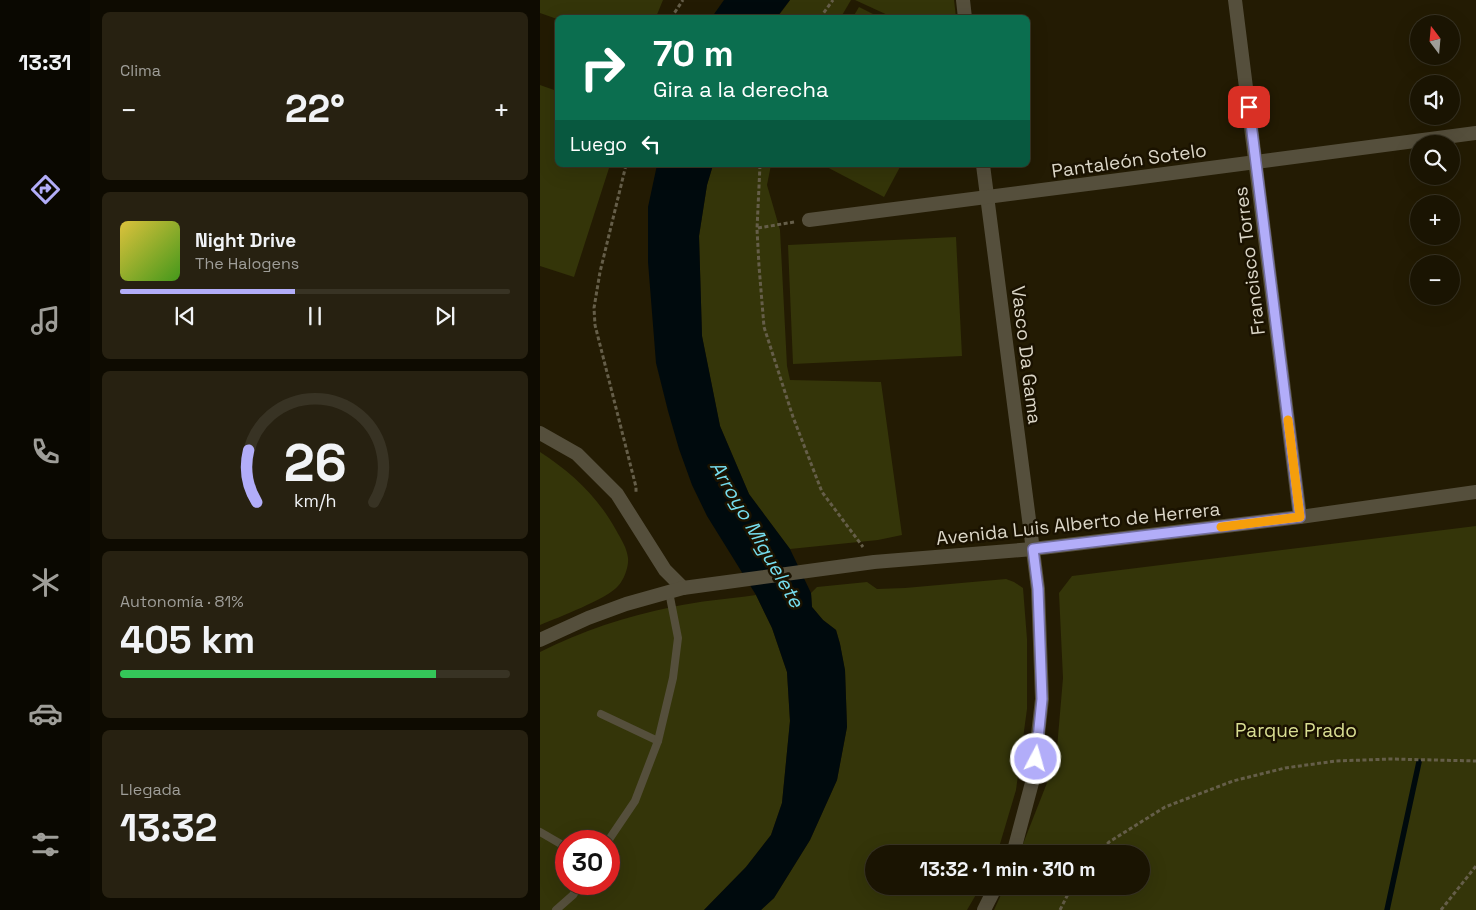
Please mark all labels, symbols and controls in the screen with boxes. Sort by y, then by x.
north arrow [1410,15,1460,65]
map controls [1410,15,1460,305]
text: 70 m [653,32,734,76]
icon: right [570,35,635,100]
text: 13:31 [19,48,71,76]
text: Clima [120,60,161,81]
text: Gira a la derecha [653,75,829,103]
button: sound [1410,75,1460,125]
text: 22° [285,85,345,133]
pin [1228,86,1270,128]
text: − [120,92,137,128]
text: + [493,92,510,128]
icon: arrive [1235,93,1263,121]
icon: left [637,130,665,158]
text: Luego [570,132,627,157]
button: search [1410,135,1460,185]
street label: Pantaleón Sotelo [1050,137,1208,184]
icon: directions [28,172,63,207]
street label: Francisco Torres [1228,185,1271,337]
button: + [1410,195,1460,245]
text: Night Drive [195,228,296,253]
text: The Halogens [195,253,299,274]
button: − [1410,255,1460,305]
street label: Vasco Da Gama [1006,285,1047,426]
icon: previous [171,302,199,330]
icon: pause [301,302,329,330]
icon: next [431,302,459,330]
icon: music [28,303,63,338]
text: 26 [283,430,347,496]
icon: phone [28,434,63,469]
water label: Arroyo Miguelete [704,456,810,613]
text: km/h [294,489,336,512]
street label: Avenida Luis Alberto de Herrera [935,496,1221,551]
icon: climate [28,565,63,600]
text: Autonomía · 81% [120,591,244,612]
text: 405 km [120,616,255,664]
icon: car [28,696,63,731]
park label: Parque Prado [1235,718,1357,743]
position arrow [1009,732,1061,784]
text: Llegada [120,779,181,800]
text: 13:32 [120,804,217,852]
icon: filters [28,827,63,862]
speed limit sign: 30 [555,830,620,895]
text: 13:32 · 1 min · 310 m [920,857,1095,882]

